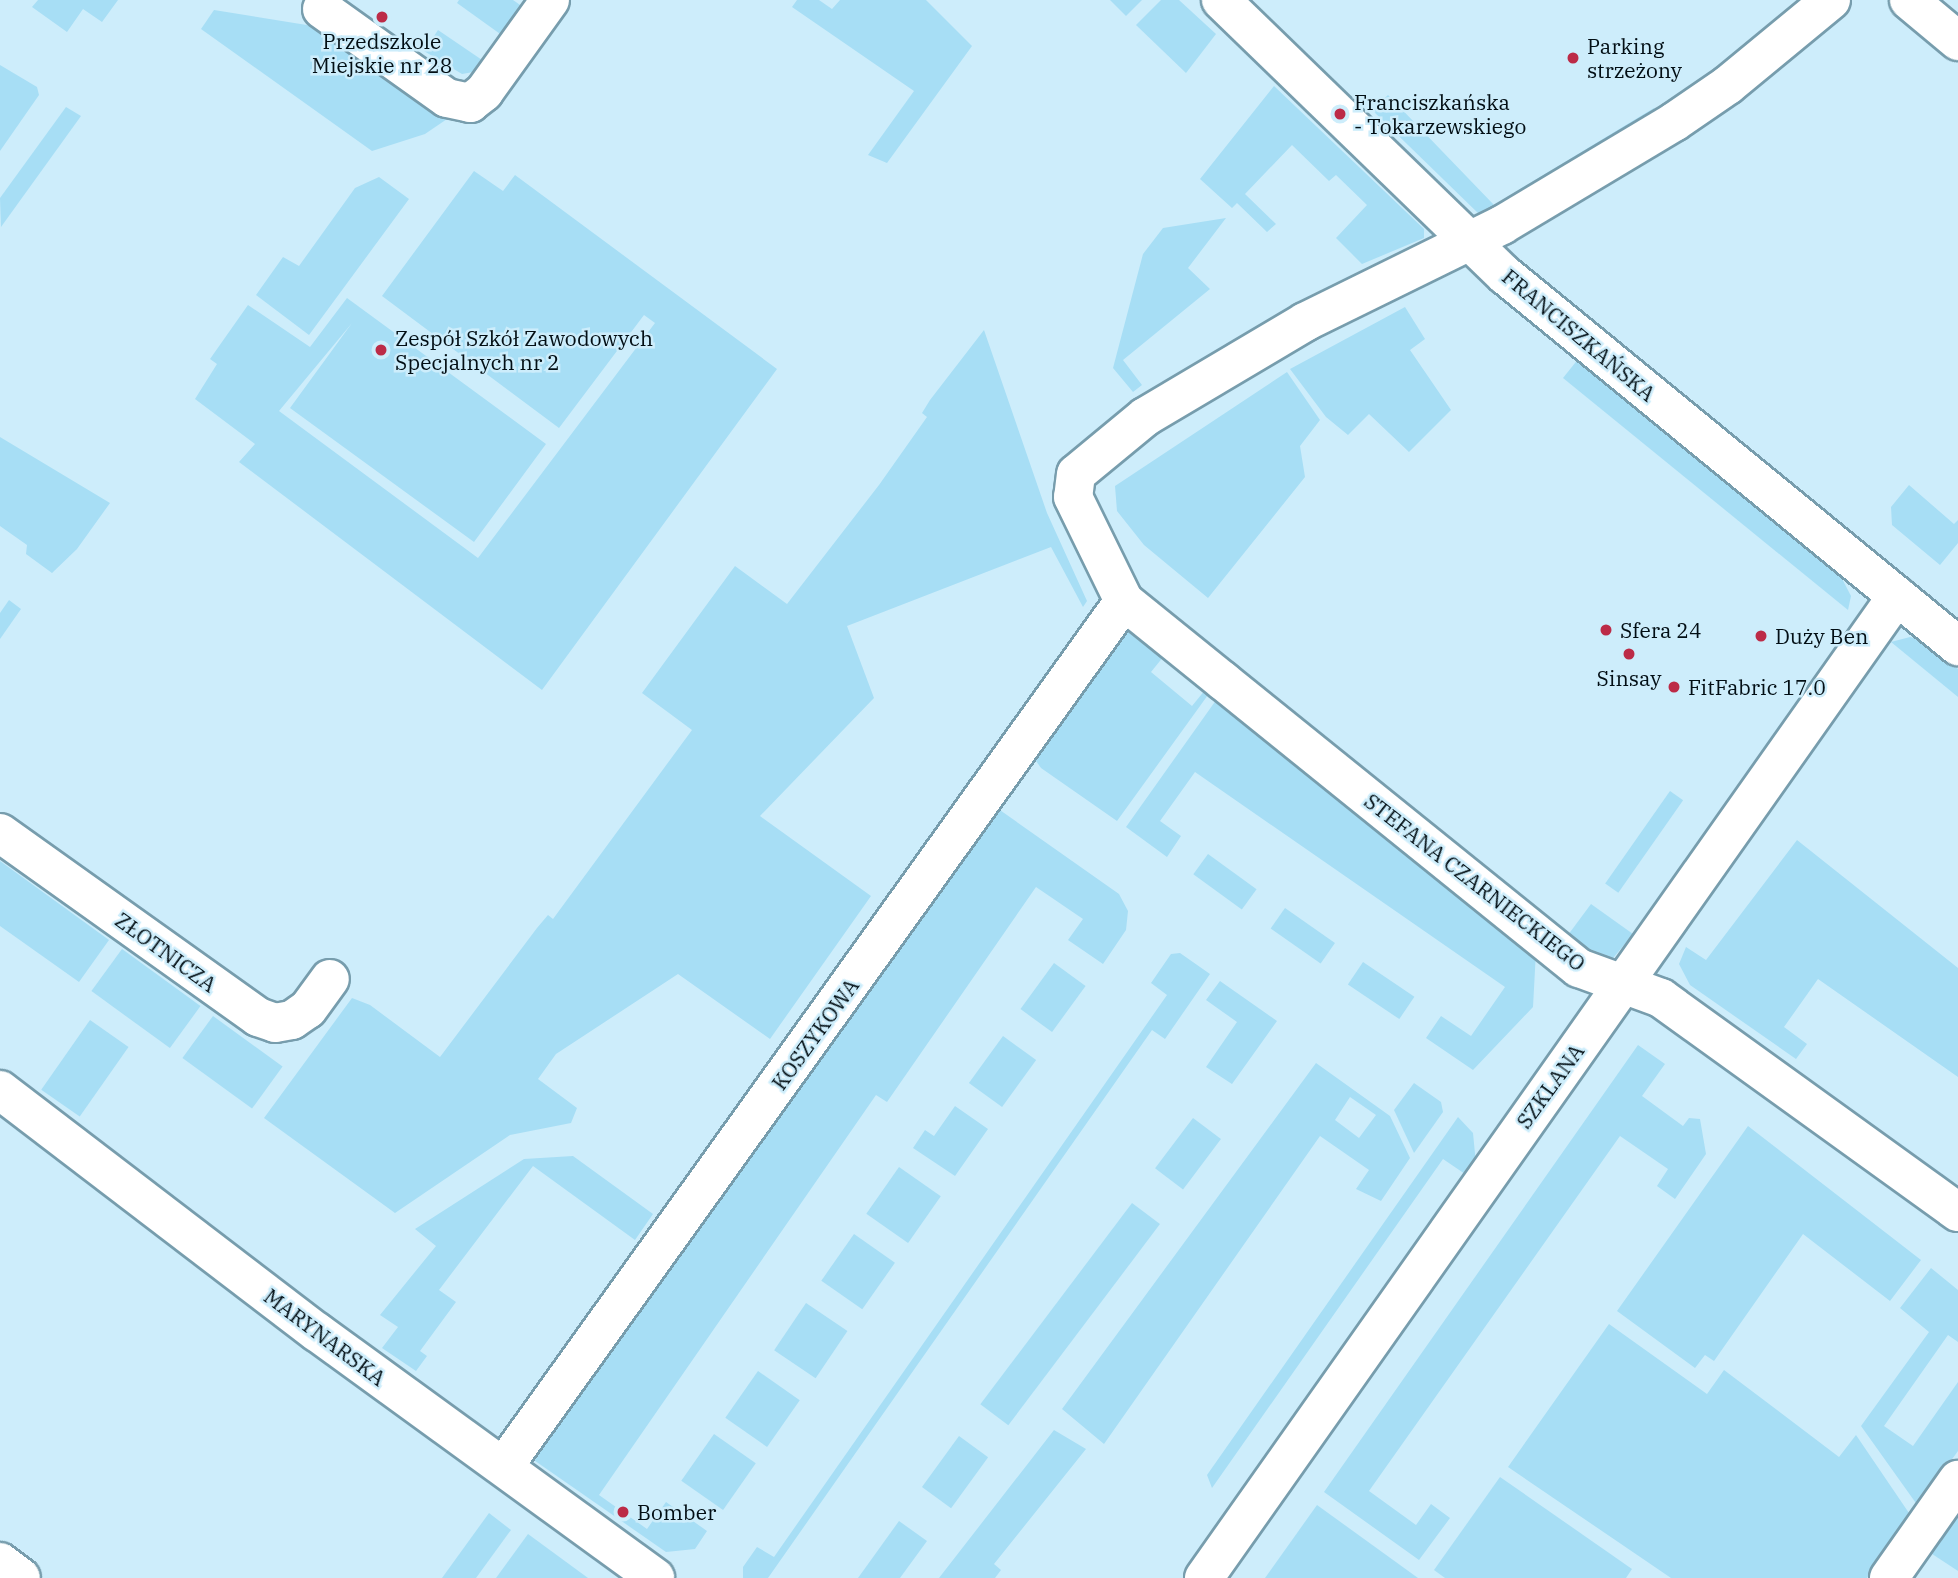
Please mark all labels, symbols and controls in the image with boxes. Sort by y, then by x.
marker: Przedszkole Miejskie nr 28 [374,9,390,25]
place label: Przedszkole Miejskie nr 28 [312,28,452,78]
place label: Parking strzeżony [1587,33,1682,83]
marker: Parking strzeżony [1565,50,1581,66]
place label: Franciszkańska - Tokarzewskiego [1354,89,1526,139]
marker: Franciszkańska - Tokarzewskiego [1332,106,1348,122]
street label: FRANCISZKAŃSKA [1497,264,1661,406]
place label: Zespół Szkół Zawodowych Specjalnych nr 2 [395,325,653,375]
marker: Zespół Szkół Zawodowych Specjalnych nr 2 [373,342,389,358]
place label: Sfera 24 [1620,617,1702,643]
marker: Sfera 24 [1598,622,1614,638]
place label: Duży Ben [1775,623,1868,649]
marker: Duży Ben [1753,628,1769,644]
marker: Sinsay [1621,646,1637,662]
place label: Sinsay [1596,665,1662,691]
place label: FitFabric 17.0 [1688,674,1826,700]
marker: FitFabric 17.0 [1666,679,1682,695]
street label: STEFANA CZARNIECKIEGO [1360,788,1590,976]
street label: ZŁOTNICZA [110,907,222,997]
street label: KOSZYKOWA [766,973,864,1095]
street label: SZKLANA [1511,1039,1589,1133]
street label: MARYNARSKA [259,1283,391,1391]
place label: Bomber [637,1499,716,1525]
marker: Bomber [615,1504,631,1520]

